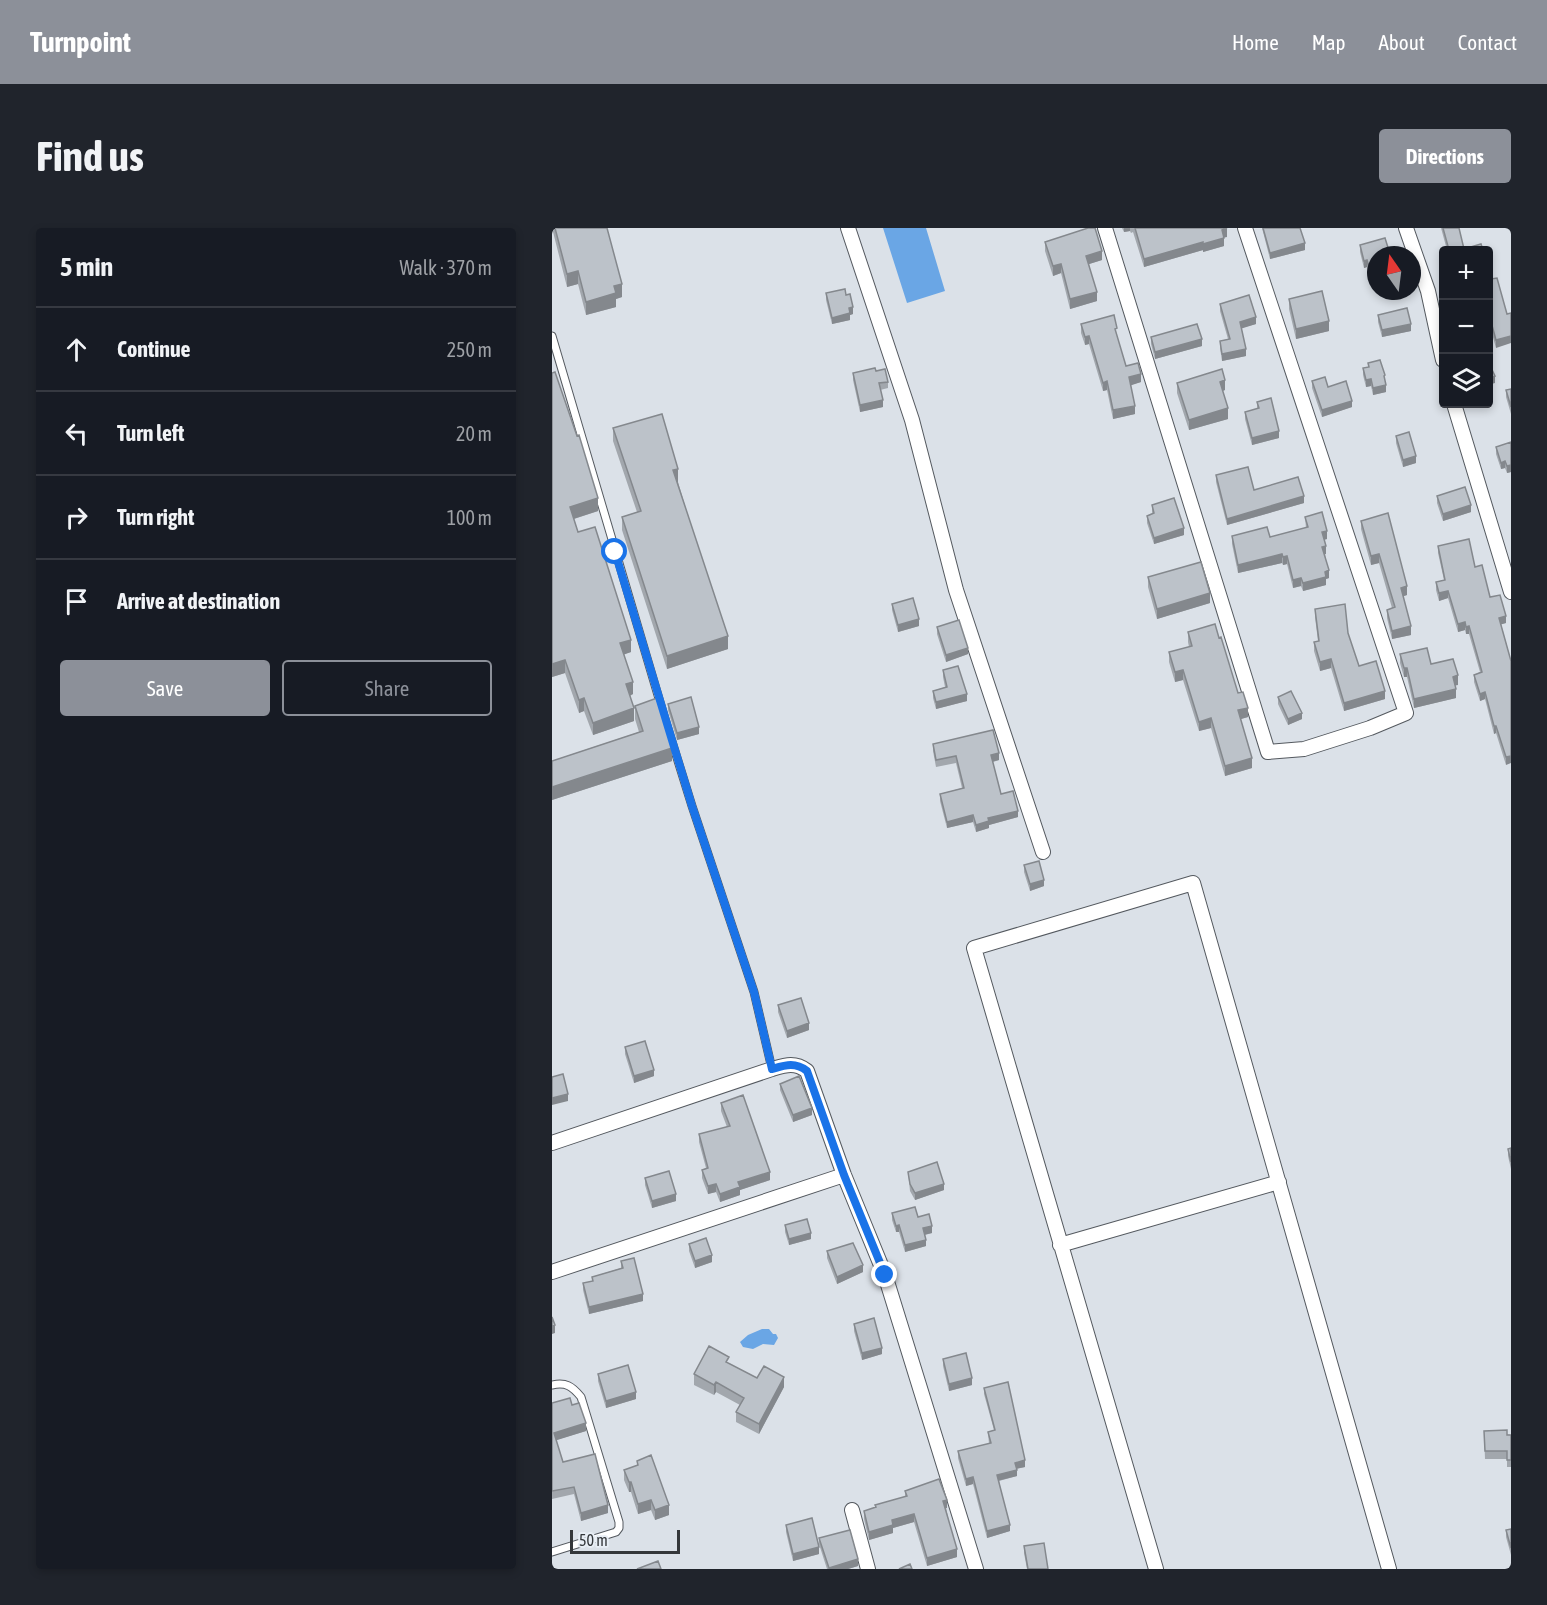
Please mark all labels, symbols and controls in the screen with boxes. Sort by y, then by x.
text: Turnpoint [30,26,131,58]
text: Home [1232,30,1279,54]
text: Map [1312,30,1346,54]
text: About [1379,30,1425,54]
text: Contact [1458,30,1517,54]
button: Directions [1379,129,1511,183]
text: Find us [36,132,144,180]
north arrow [1367,246,1421,300]
map controls [1439,246,1493,408]
button: + [1439,246,1493,300]
text: 5 min [60,252,113,282]
text: Walk · 370 m [400,256,492,279]
button: − [1439,300,1493,354]
icon: ahead [60,333,93,366]
text: Continue [117,336,191,362]
text: 250 m [447,338,492,361]
button: layers [1439,354,1493,408]
icon: left [60,417,93,450]
text: Turn left [117,420,184,446]
text: 20 m [456,422,492,445]
icon: right [60,501,93,534]
text: Turn right [117,504,194,530]
text: 100 m [447,506,492,529]
route start [601,538,627,564]
icon: arrive [60,585,93,618]
text: Arrive at destination [117,588,280,614]
button: Save [60,660,270,716]
button: Share [282,660,492,716]
route end [871,1261,897,1287]
scale bar [570,1527,680,1554]
text: 50 m [579,1531,608,1549]

